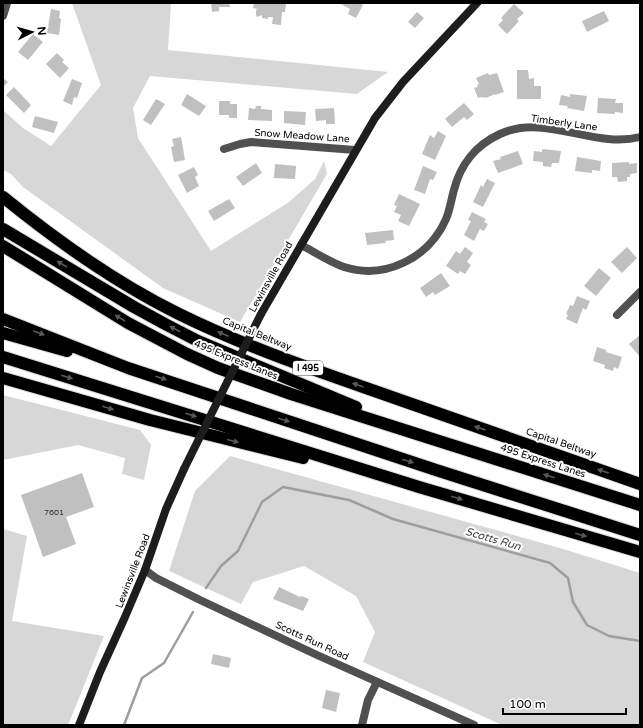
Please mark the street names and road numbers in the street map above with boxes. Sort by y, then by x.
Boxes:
street label: Timberly Lane [530,112,598,134]
street label: Snow Meadow Lane [254,127,350,145]
street label: Lewinsville Road [247,240,295,314]
street label: Capital Beltway [221,315,294,354]
street label: 495 Express Lanes [192,338,280,382]
road number: I 495 [293,361,323,375]
street label: Capital Beltway [524,425,598,461]
street label: 495 Express Lanes [499,442,587,481]
street label: Lewinsville Road [113,532,153,610]
street label: Scotts Run Road [273,619,351,663]

